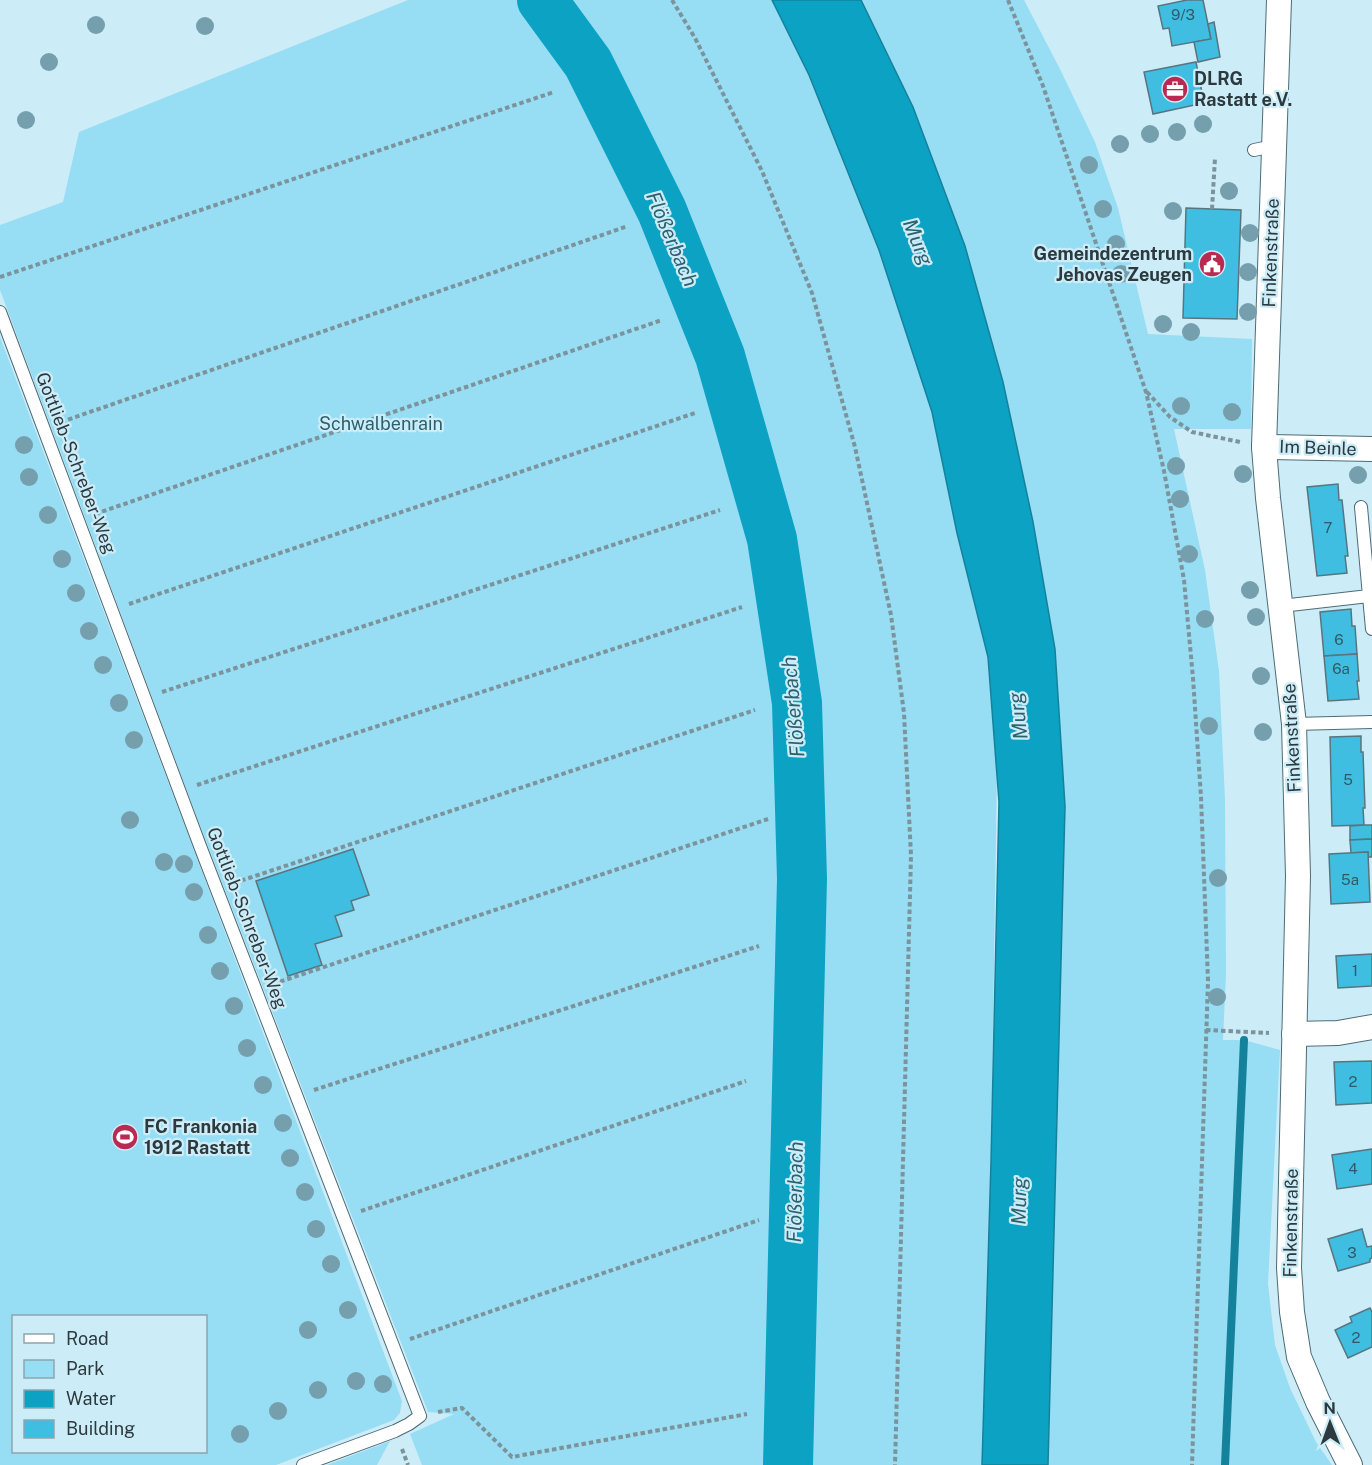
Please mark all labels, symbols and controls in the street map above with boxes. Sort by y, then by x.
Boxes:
house number: 9/3 [1171,6,1195,23]
place label: DLRG Rastatt e.V. [1194,68,1292,110]
office icon: DLRG Rastatt e.V. [1160,74,1190,104]
water label: Flößerbach [641,188,703,290]
street label: Finkenstraße [1258,198,1283,308]
water label: Murg [898,215,938,269]
place label: Gemeindezentrum Jehovas Zeugen [1034,243,1192,285]
public building icon: Gemeindezentrum Jehovas Zeugen [1197,249,1227,279]
street label: Gottlieb-Schreber-Weg [32,369,121,557]
park label: Schwalbenrain [319,413,443,434]
street label: Im Beinle [1279,436,1357,459]
house number: 7 [1323,519,1333,536]
house number: 6 [1334,631,1344,648]
water label: Flößerbach [777,656,809,758]
house number: 6a [1332,660,1350,677]
street label: Finkenstraße [1278,683,1305,793]
water label: Murg [1003,691,1033,741]
house number: 5 [1343,771,1353,788]
street label: Gottlieb-Schreber-Weg [203,824,292,1012]
house number: 5a [1341,871,1359,888]
house number: 1 [1352,962,1358,979]
house number: 2 [1349,1073,1358,1090]
place label: FC Frankonia 1912 Rastatt [144,1116,257,1158]
sports icon: FC Frankonia 1912 Rastatt [110,1122,140,1152]
water label: Flößerbach [782,1141,808,1243]
house number: 4 [1348,1160,1358,1177]
street label: Finkenstraße [1279,1168,1302,1278]
water label: Murg [1007,1177,1031,1225]
house number: 3 [1347,1244,1357,1261]
legend [12,1315,207,1453]
text: Road [66,1328,109,1349]
house number: 2 [1352,1329,1361,1346]
text: Park [66,1358,104,1379]
text: Water [66,1388,116,1409]
north arrow [1300,1393,1360,1453]
text: N [1323,1399,1336,1418]
text: Building [66,1418,135,1439]

